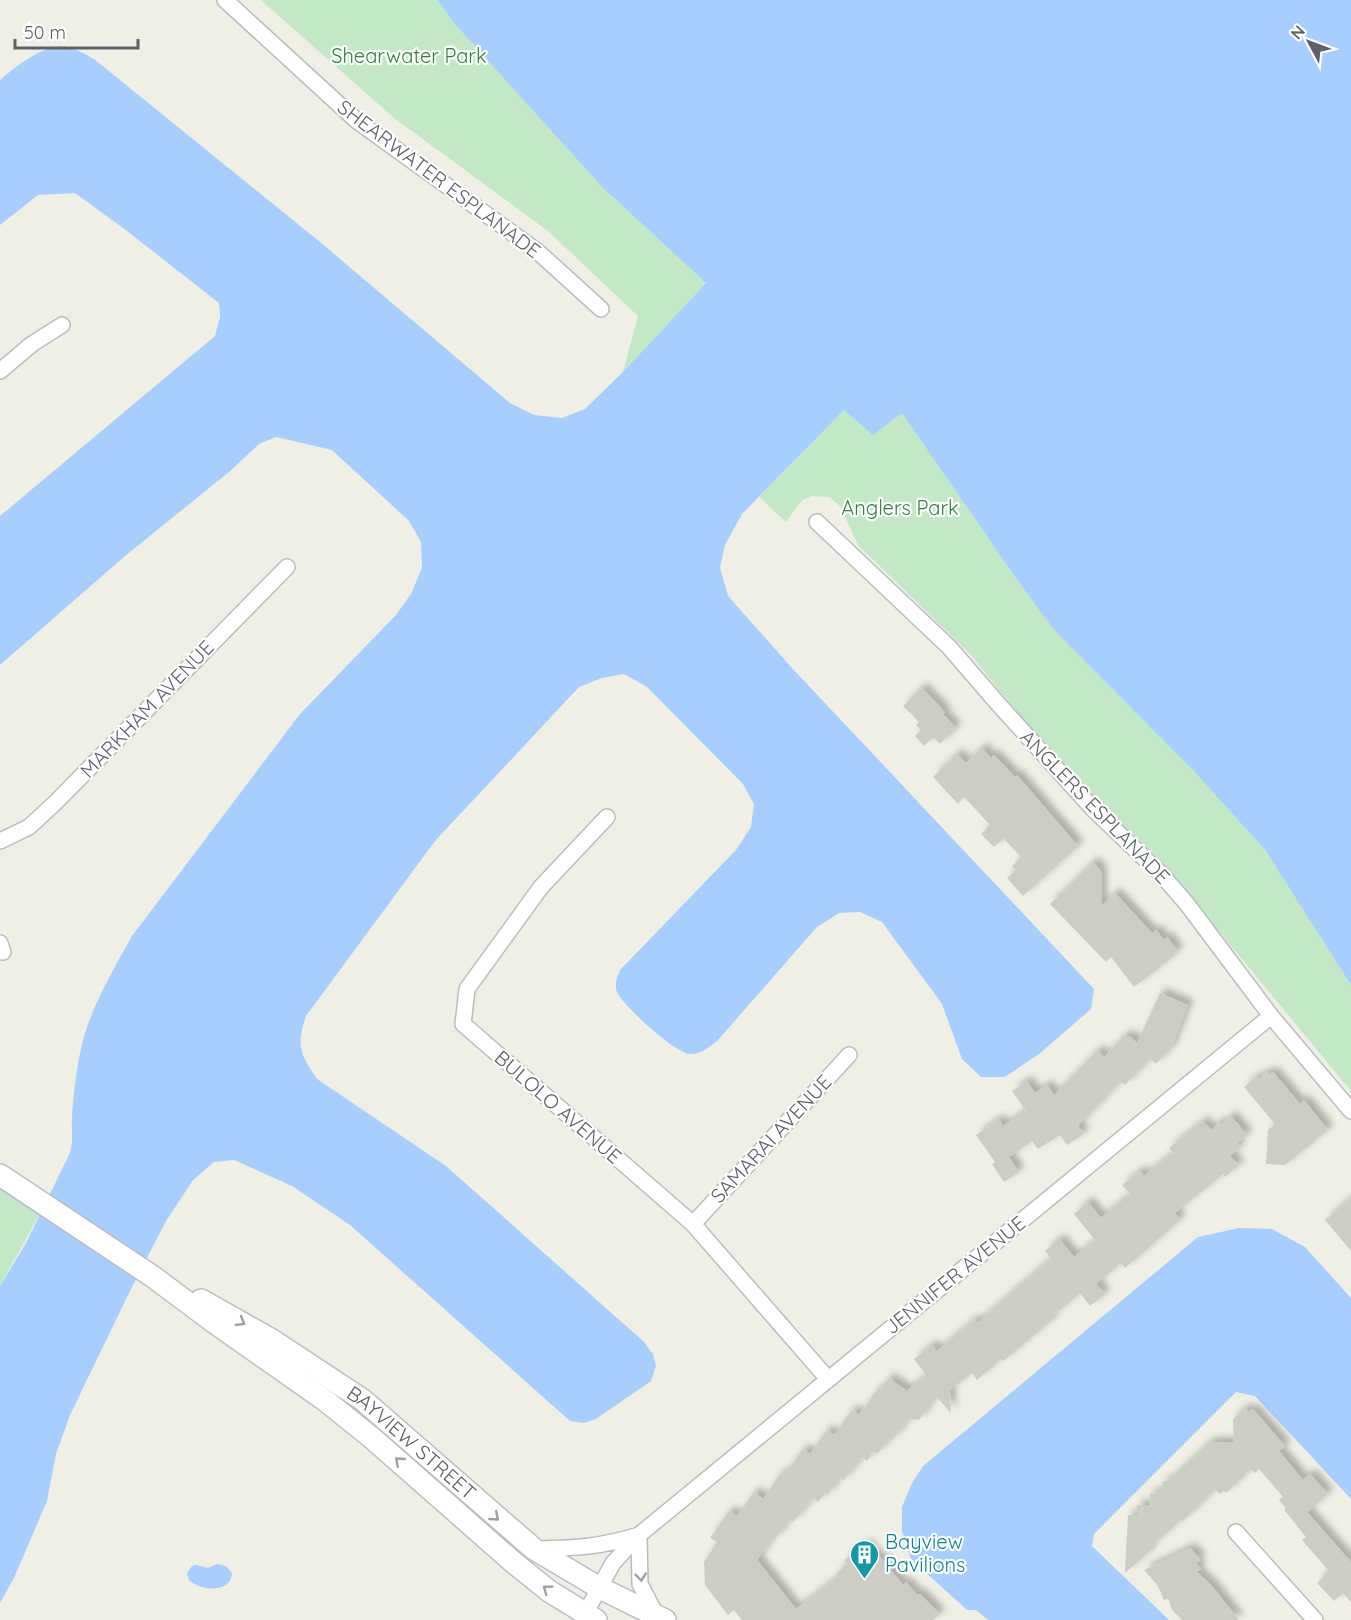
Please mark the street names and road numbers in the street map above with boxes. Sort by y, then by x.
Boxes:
street label: SHEARWATER ESPLANADE [333,94,546,263]
street label: MARKHAM AVENUE [75,635,219,783]
street label: ANGLERS ESPLANADE [1015,724,1175,889]
street label: BULOLO AVENUE [490,1045,627,1169]
street label: SAMARAI AVENUE [705,1069,837,1208]
street label: JENNIFER AVENUE [879,1210,1030,1339]
street label: BAYVIEW STREET [342,1380,481,1505]

